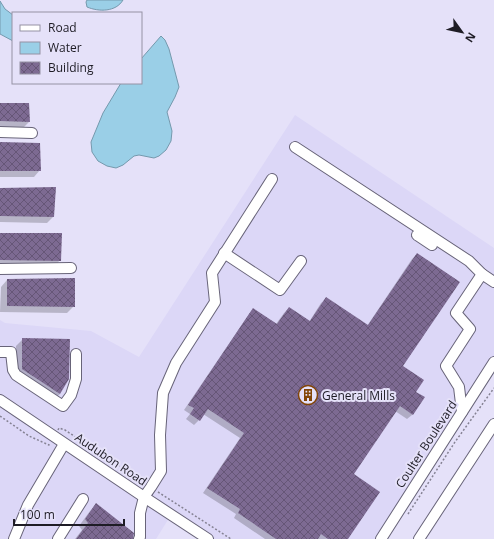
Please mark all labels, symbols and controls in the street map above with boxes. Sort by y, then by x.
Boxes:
legend [12,12,142,84]
north arrow [442,12,482,52]
text: Road [48,19,77,36]
text: N [462,30,480,46]
text: Water [48,39,82,56]
text: Building [48,59,94,76]
building icon: General Mills [297,384,319,406]
place label: General Mills [322,387,395,404]
street label: Coulter Boulevard [391,397,461,491]
street label: Audubon Road [72,429,150,489]
scale bar [14,501,124,527]
text: 100 m [20,506,55,523]

